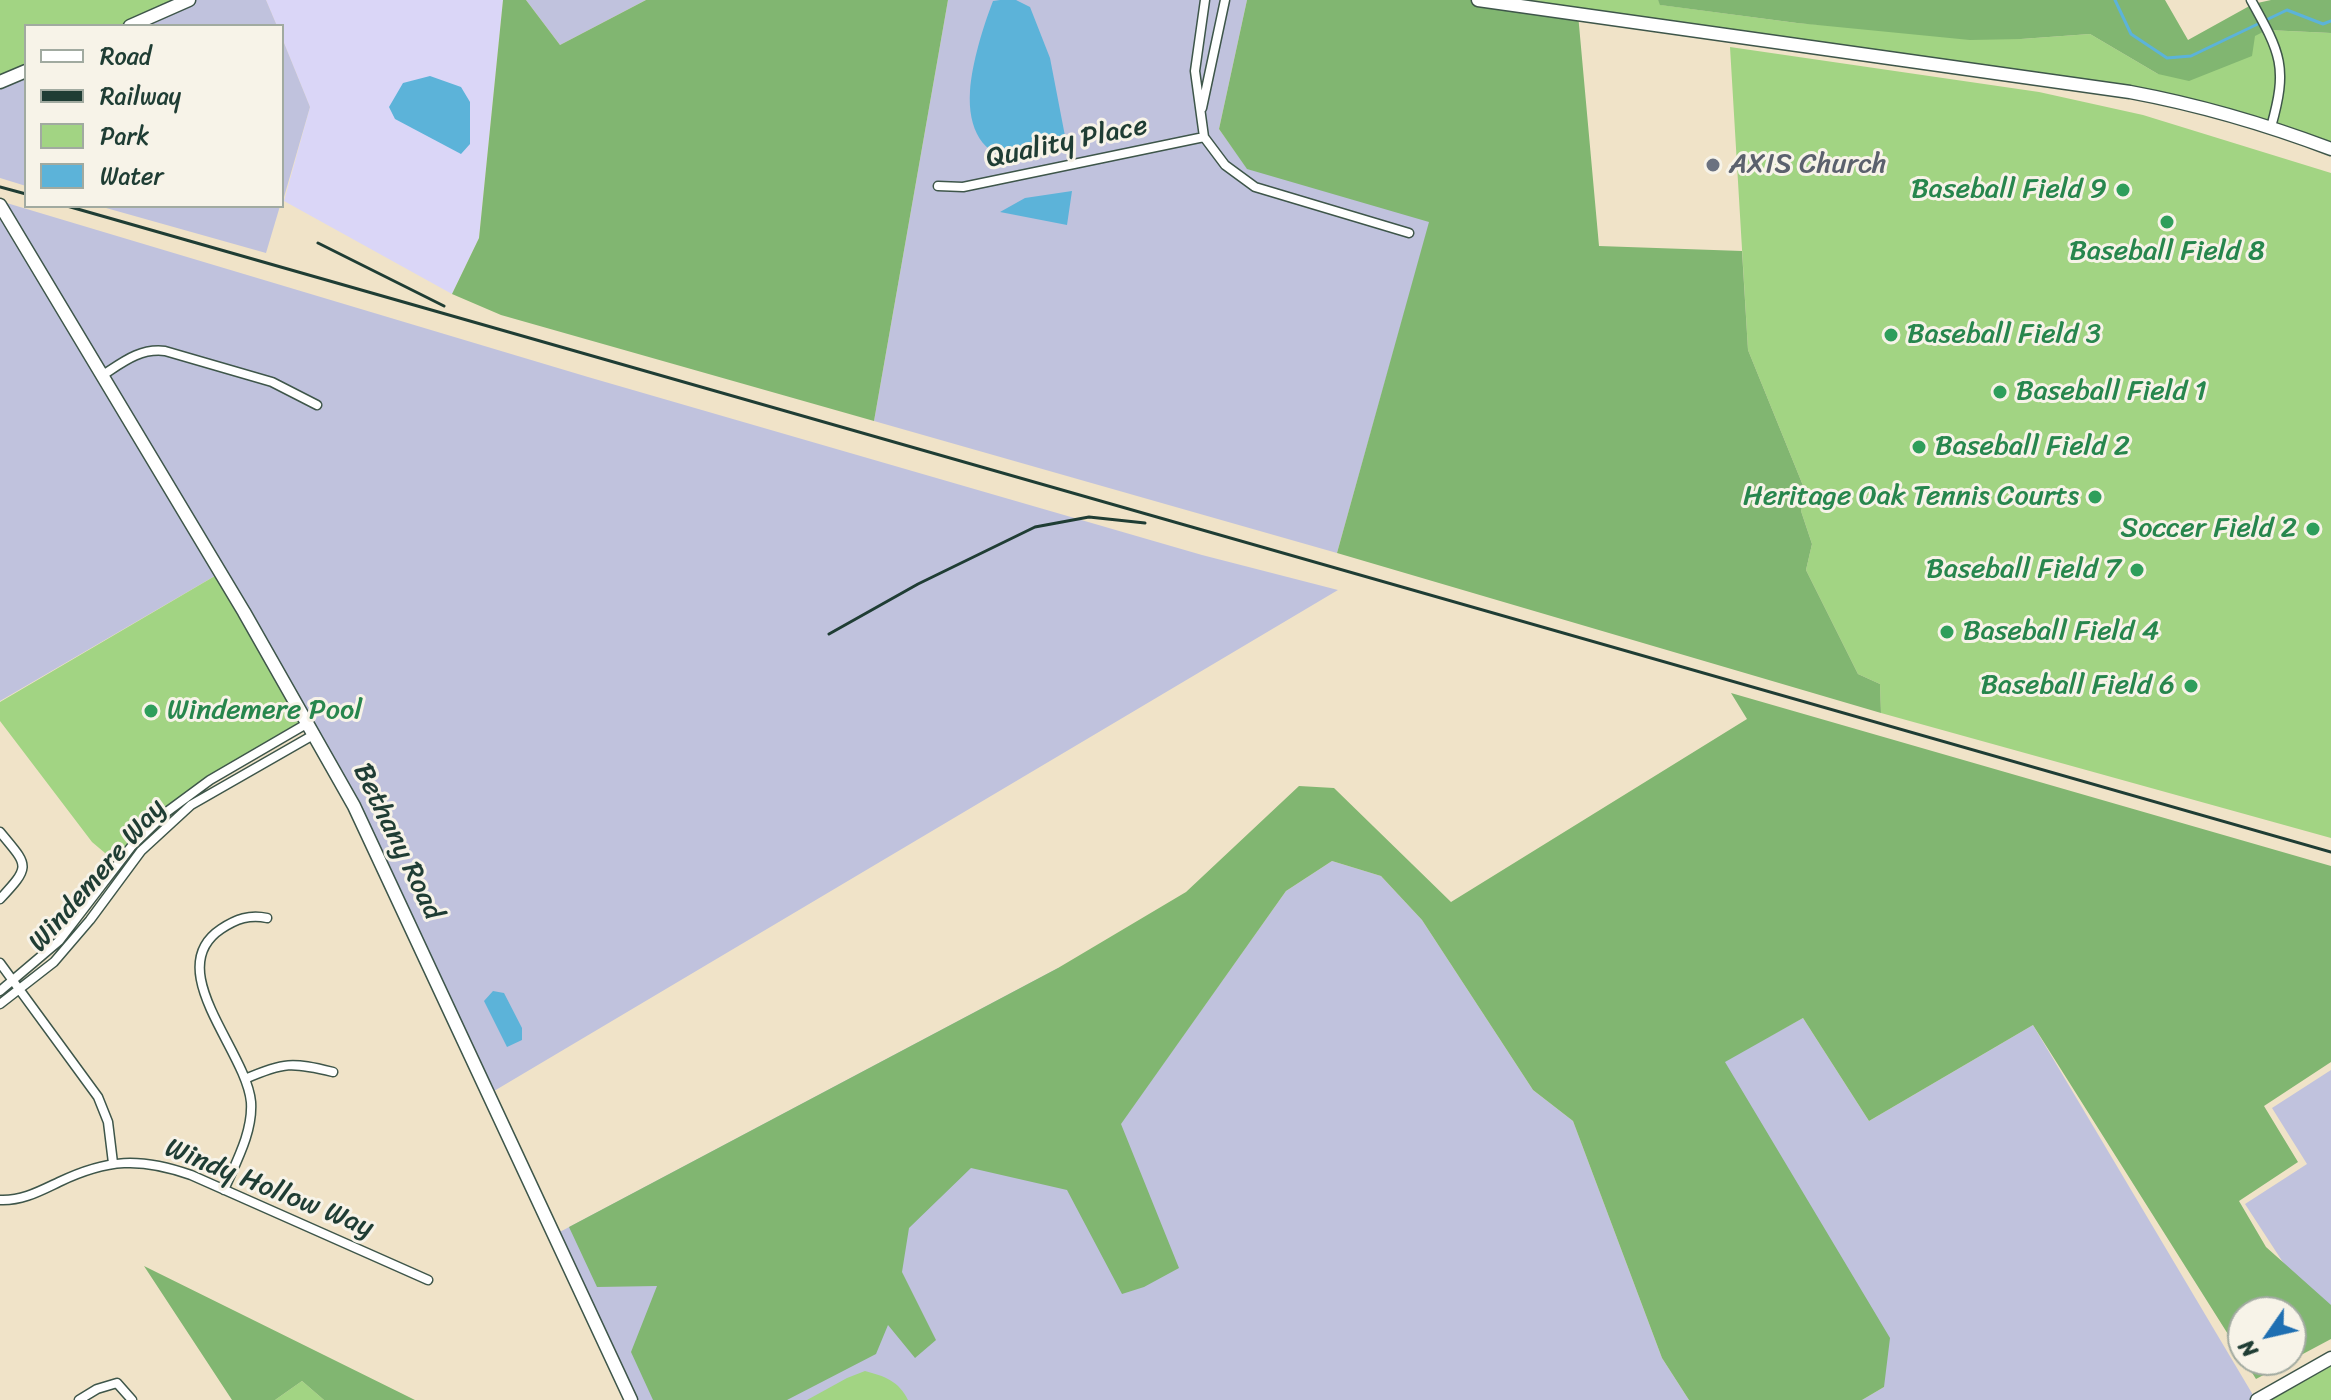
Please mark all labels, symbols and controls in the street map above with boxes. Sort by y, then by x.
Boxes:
legend [24,24,284,208]
text: Road [100,35,151,77]
text: Railway [100,75,181,117]
street label: Quality Place [983,110,1151,176]
text: Park [100,115,149,157]
place label: AXIS Church [1729,148,1887,182]
text: Water [100,155,163,197]
marker: AXIS Church [1704,156,1722,174]
place label: Baseball Field 9 [1911,173,2107,207]
marker: Baseball Field 9 [2114,181,2132,199]
marker: Baseball Field 8 [2158,213,2176,231]
place label: Baseball Field 8 [2069,235,2265,269]
place label: Baseball Field 3 [1907,318,2101,352]
marker: Baseball Field 3 [1882,326,1900,344]
place label: Baseball Field 1 [2016,375,2207,409]
marker: Baseball Field 1 [1991,383,2009,401]
place label: Baseball Field 2 [1935,430,2130,464]
marker: Baseball Field 2 [1910,438,1928,456]
place label: Heritage Oak Tennis Courts [1743,480,2079,514]
marker: Heritage Oak Tennis Courts [2086,488,2104,506]
place label: Soccer Field 2 [2121,512,2297,546]
marker: Soccer Field 2 [2304,520,2322,538]
place label: Baseball Field 7 [1926,553,2121,587]
marker: Baseball Field 7 [2128,561,2146,579]
place label: Baseball Field 4 [1963,615,2159,649]
marker: Baseball Field 4 [1938,623,1956,641]
place label: Baseball Field 6 [1980,669,2175,703]
marker: Baseball Field 6 [2182,677,2200,695]
place label: Windemere Pool [167,694,362,728]
marker: Windemere Pool [142,702,160,720]
street label: Bethany Road [345,758,449,926]
street label: Windemere Way [22,793,174,959]
street label: Windy Hollow Way [160,1132,378,1246]
north arrow [2227,1296,2307,1376]
text: N [2228,1331,2269,1366]

